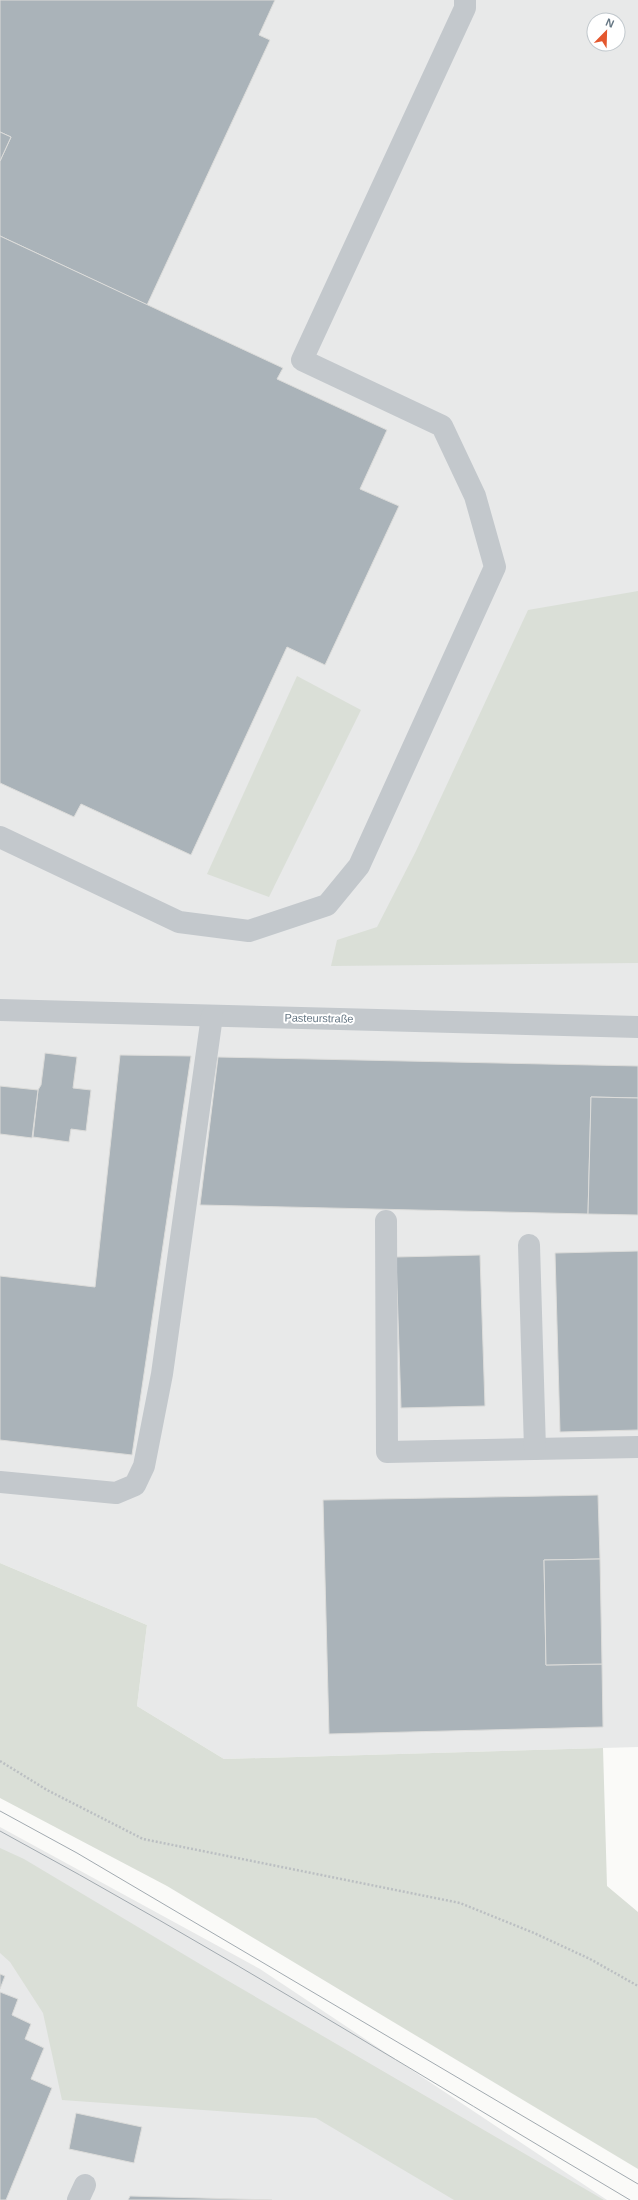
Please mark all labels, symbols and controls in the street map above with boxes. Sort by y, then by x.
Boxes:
north arrow [586,12,626,52]
text: N [604,16,616,30]
street label: Pasteurstraße [284,1011,354,1025]

